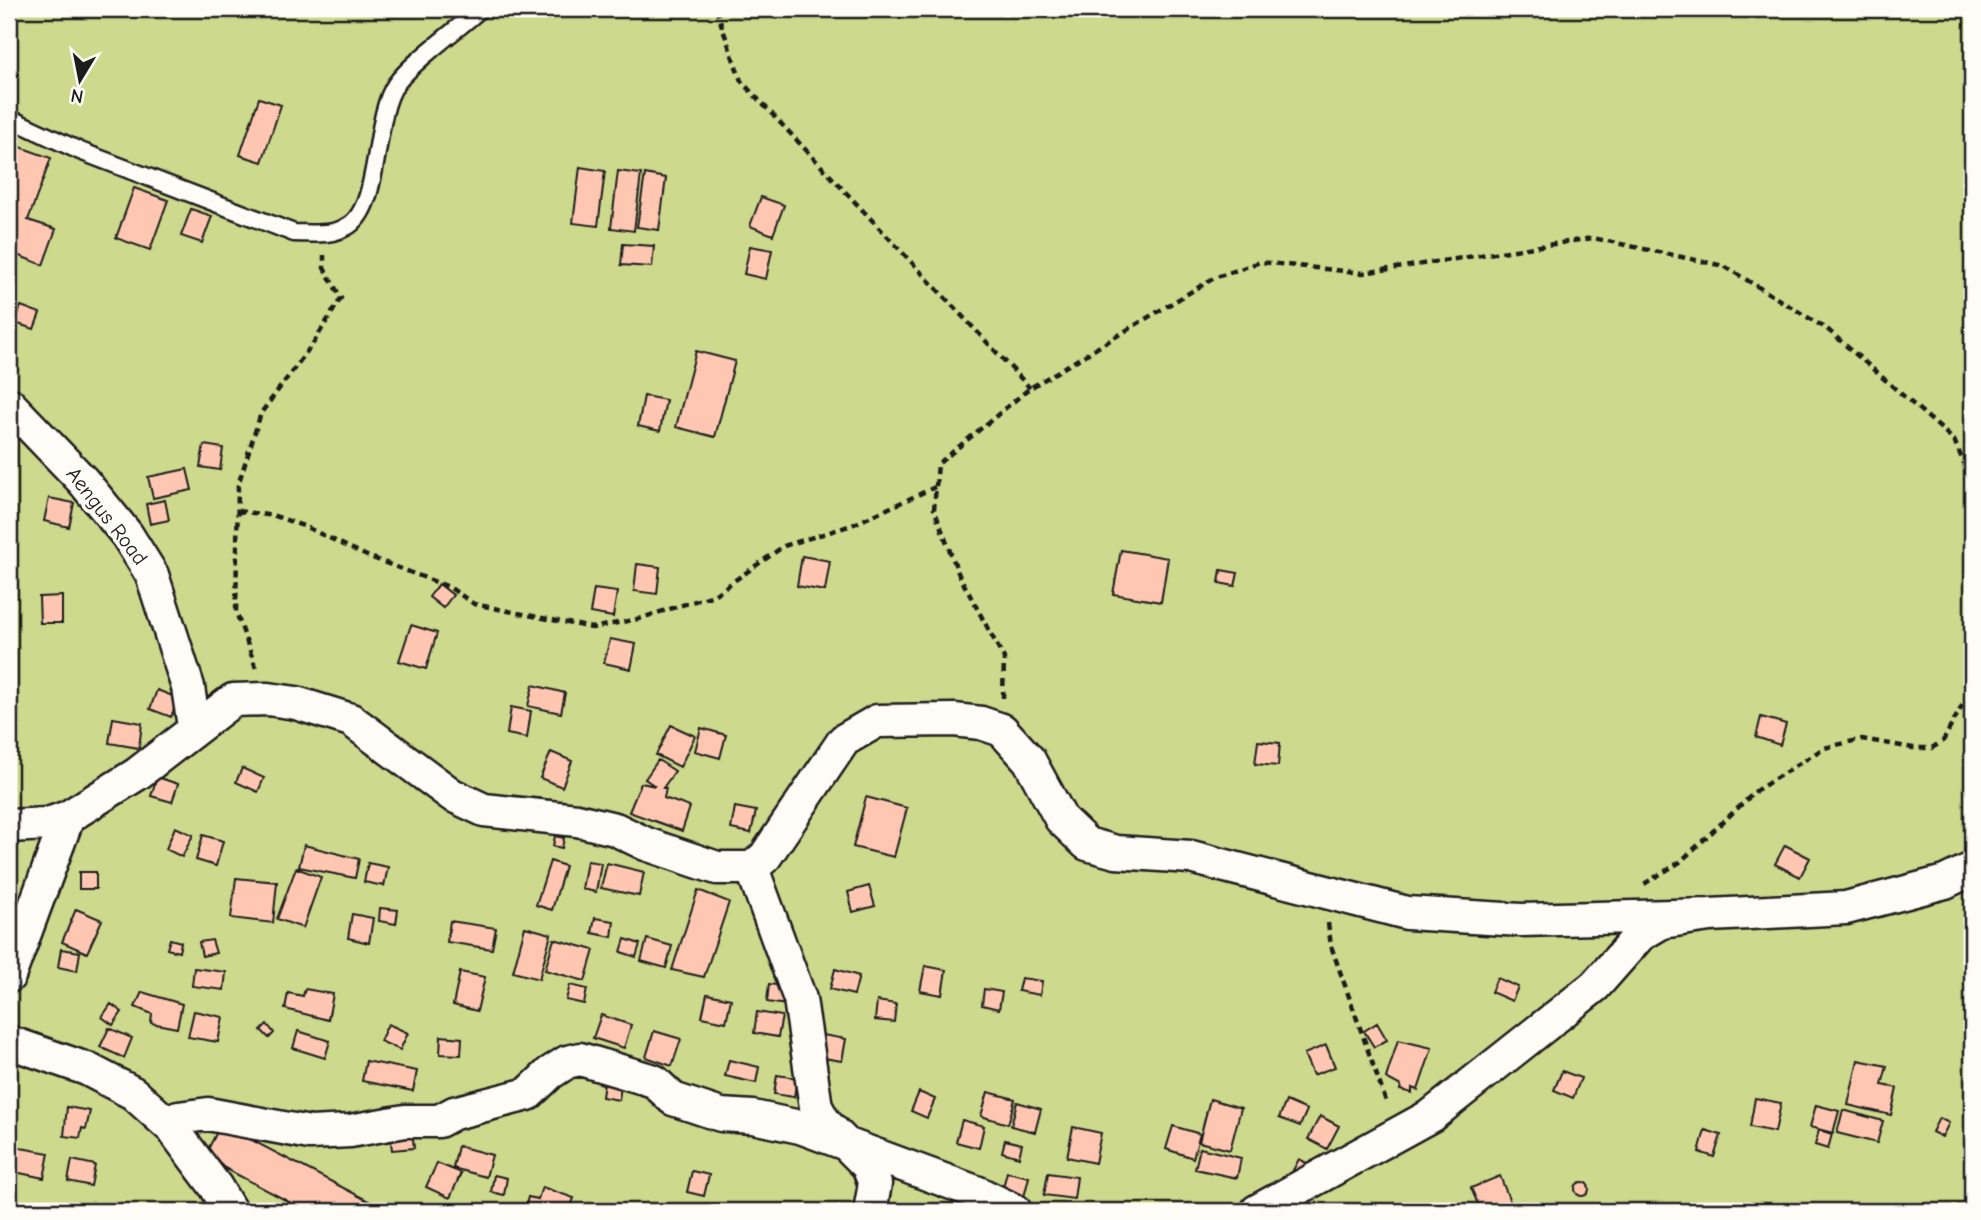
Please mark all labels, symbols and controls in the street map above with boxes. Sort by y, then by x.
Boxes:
north arrow [46,46,116,116]
text: N [69,84,85,108]
street label: Aengus Road [61,462,153,570]

